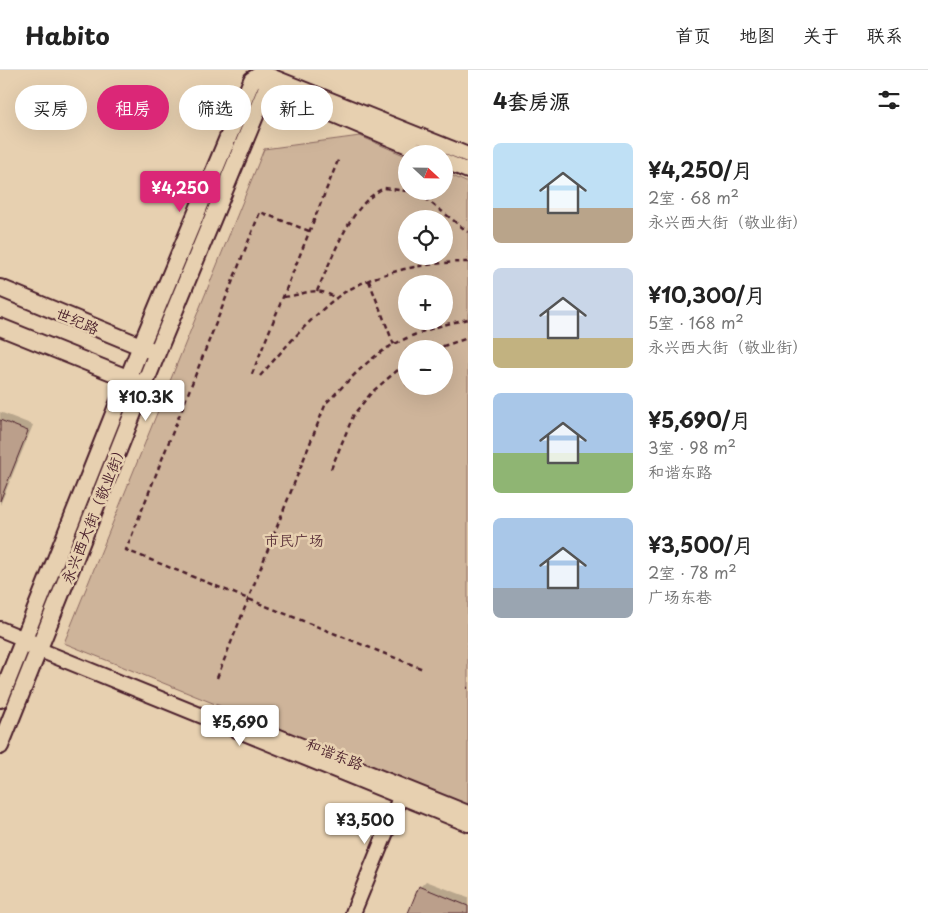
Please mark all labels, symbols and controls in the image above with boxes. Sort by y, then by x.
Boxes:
text: Habito [25,17,110,53]
text: 首页 [675,21,711,48]
text: 地图 [739,21,775,48]
text: 关于 [803,21,839,48]
text: 联系 [867,21,903,48]
text: 4套房源 [493,84,570,116]
chip: 买房 [15,85,87,130]
chip: 租房 [97,85,169,130]
chip: 筛选 [179,85,251,130]
chip: 新上 [261,85,333,130]
icon: filters [875,86,903,114]
north arrow [398,145,452,200]
map controls [398,145,453,395]
text: ¥4,250/月 [648,153,753,185]
icon: home [533,163,593,223]
pin: ¥4,250 [139,170,221,213]
text: ¥4,250 [151,175,209,199]
text: 2室 · 68 m² [648,185,739,209]
text: 永兴西大街（敬业街） [648,209,808,233]
button: locate [398,210,453,265]
button: + [398,275,453,330]
text: ¥10,300/月 [648,278,766,310]
icon: home [533,288,593,348]
street label: 世纪路 [53,301,103,339]
text: 5室 · 168 m² [648,310,744,334]
text: 永兴西大街（敬业街） [648,334,808,358]
button: − [398,340,453,395]
pin: ¥10.3K [105,380,187,422]
text: ¥10.3K [118,384,174,408]
text: ¥5,690/月 [648,403,751,435]
icon: home [533,413,593,473]
text: 3室 · 98 m² [648,435,736,459]
street label: 永兴西大街（敬业街） [54,439,132,587]
text: 和谐东路 [648,459,712,483]
park label: 市民广场 [264,528,324,551]
text: ¥3,500/月 [648,528,754,560]
icon: home [533,538,593,598]
text: 2室 · 78 m² [648,560,737,584]
text: 广场东巷 [648,584,712,608]
pin: ¥5,690 [199,704,281,747]
text: ¥5,690 [212,709,268,733]
street label: 和谐东路 [303,731,367,775]
pin: ¥3,500 [324,802,406,845]
text: ¥3,500 [336,807,394,831]

